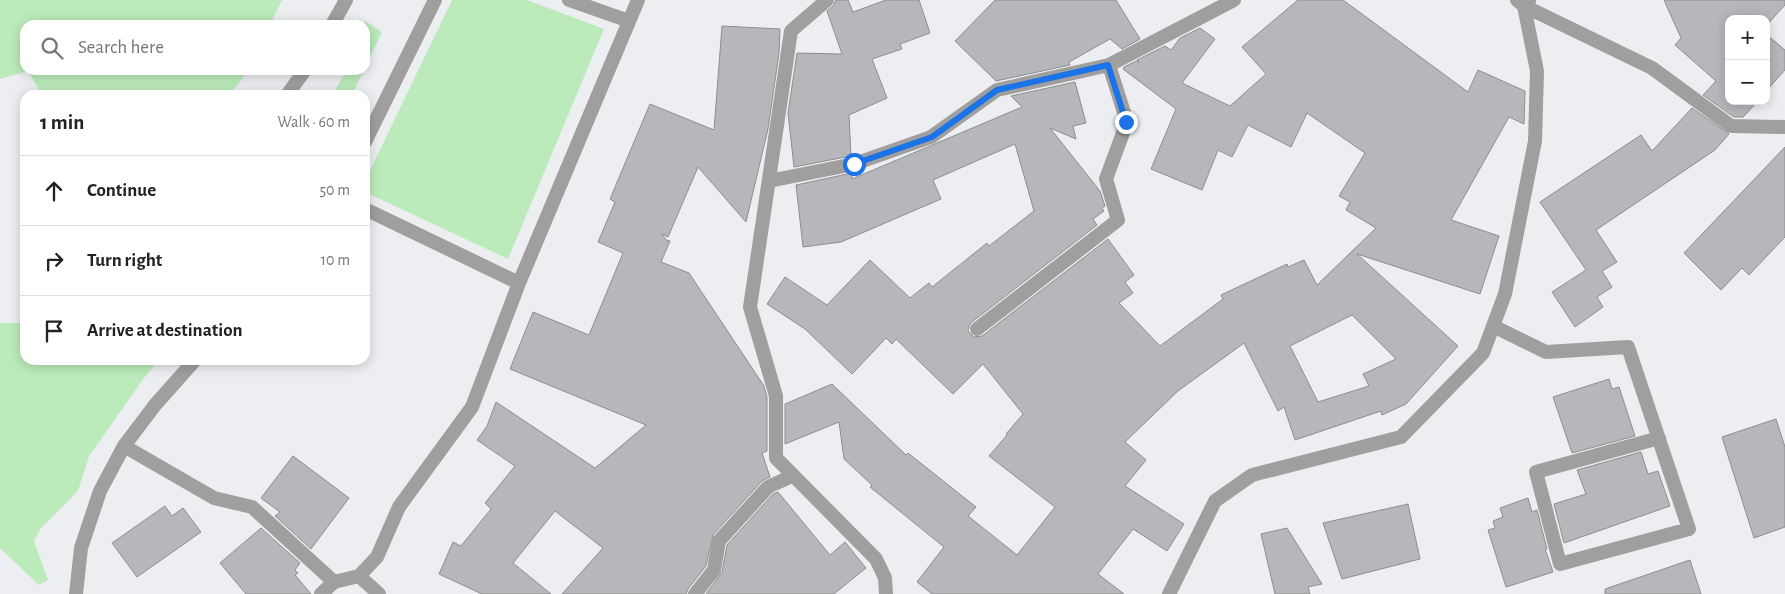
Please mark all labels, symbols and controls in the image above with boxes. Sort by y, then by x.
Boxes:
map controls [1725,15,1770,105]
button: + [1725,15,1770,60]
search box [20,20,370,75]
icon: search [38,34,66,62]
text: Search here [78,38,164,57]
button: − [1725,60,1770,105]
route end [1115,111,1138,134]
text: 1 min [40,112,84,133]
text: Walk · 60 m [278,114,350,130]
route start [843,153,866,176]
icon: ahead [40,177,68,205]
text: Continue [87,181,156,200]
text: 50 m [319,182,350,198]
icon: right [40,247,68,275]
text: Turn right [87,251,162,270]
text: 10 m [321,252,350,268]
icon: arrive [40,317,68,345]
text: Arrive at destination [87,321,243,340]

